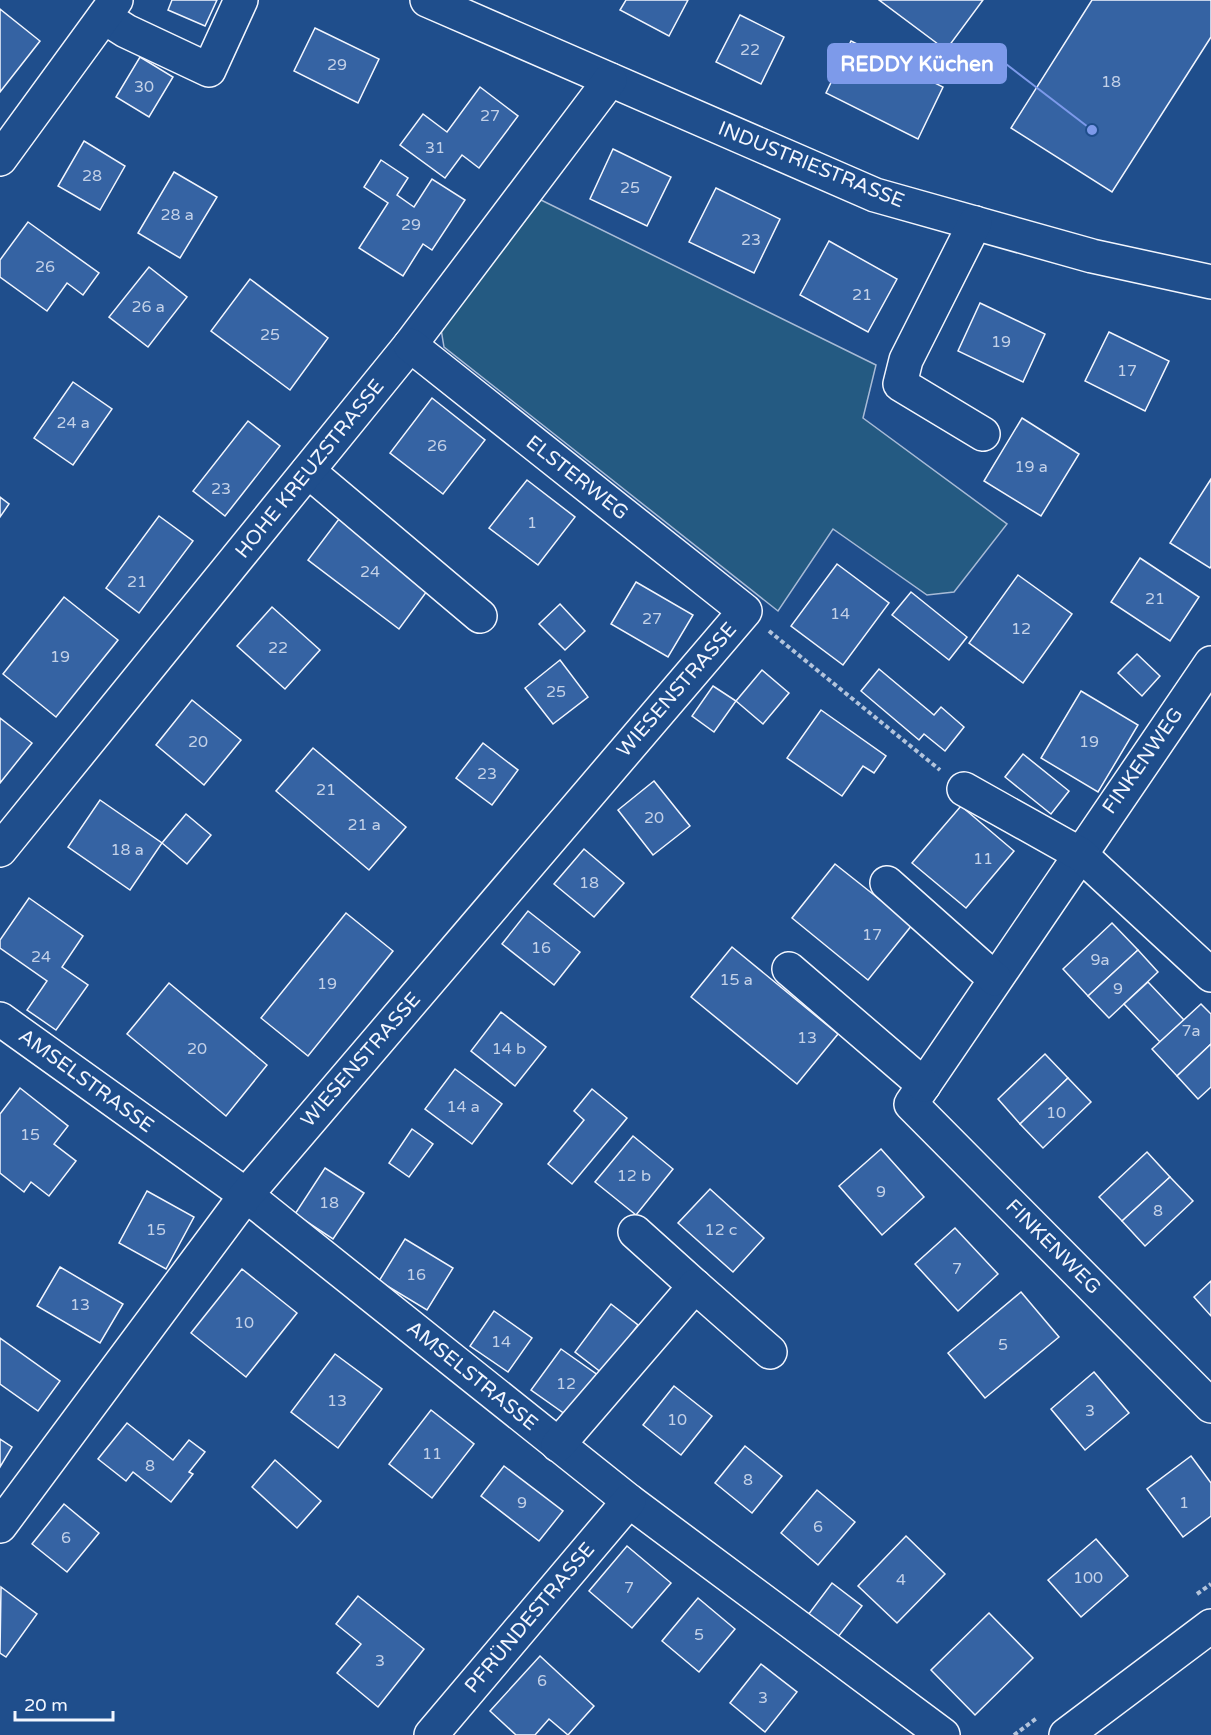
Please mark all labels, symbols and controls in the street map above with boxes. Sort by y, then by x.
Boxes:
house number: 22 [740,40,760,60]
callout: REDDY Küchen [828,44,1006,83]
text: REDDY Küchen [840,52,994,77]
house number: 29 [327,55,347,75]
house number: 18 [1101,72,1121,92]
house number: 30 [134,77,154,97]
house number: 27 [480,106,500,126]
street label: INDUSTRIESTRASSE [714,117,908,213]
house number: 31 [425,138,445,158]
house number: 28 [82,166,102,186]
house number: 25 [620,178,640,198]
house number: 28 a [160,205,194,225]
house number: 29 [401,215,421,235]
house number: 23 [741,230,761,250]
house number: 26 [35,257,55,277]
house number: 21 [852,285,872,305]
house number: 26 a [131,297,165,317]
house number: 25 [260,325,280,345]
house number: 19 [991,332,1011,352]
house number: 17 [1117,361,1137,381]
street label: HOHE KREUZSTRASSE [230,375,390,563]
house number: 24 a [56,413,90,433]
street label: ELSTERWEG [521,431,633,525]
house number: 26 [427,436,447,456]
house number: 19 a [1014,457,1048,477]
house number: 23 [211,479,231,499]
house number: 1 [527,513,537,533]
house number: 24 [360,562,380,582]
house number: 21 [127,572,147,592]
house number: 21 [1145,589,1165,609]
house number: 14 [830,604,850,624]
house number: 27 [642,609,662,629]
street label: WIESENSTRASSE [612,618,742,762]
house number: 12 [1011,619,1031,639]
house number: 22 [268,638,288,658]
house number: 19 [50,647,70,667]
house number: 25 [546,682,566,702]
street label: FINKENWEG [1098,703,1188,819]
house number: 20 [188,732,208,752]
house number: 19 [1079,732,1099,752]
house number: 23 [477,764,497,784]
house number: 21 [316,780,336,800]
house number: 20 [644,808,664,828]
house number: 21 a [347,815,381,835]
house number: 18 a [110,840,144,860]
house number: 11 [973,849,993,869]
house number: 18 [579,873,599,893]
house number: 17 [862,925,882,945]
house number: 16 [531,938,551,958]
house number: 24 [31,947,51,967]
house number: 9a [1090,950,1110,970]
house number: 15 a [719,970,753,990]
house number: 19 [317,974,337,994]
house number: 9 [1113,979,1123,999]
street label: WIESENSTRASSE [296,988,426,1132]
house number: 7a [1181,1021,1201,1041]
street label: AMSELSTRASSE [14,1024,158,1138]
house number: 13 [797,1028,817,1048]
house number: 20 [187,1039,207,1059]
house number: 14 b [492,1039,526,1059]
house number: 14 a [446,1097,480,1117]
house number: 10 [1046,1103,1066,1123]
house number: 15 [20,1125,40,1145]
house number: 12 b [617,1166,651,1186]
house number: 9 [876,1182,886,1202]
house number: 18 [319,1193,339,1213]
street label: FINKENWEG [1001,1195,1105,1299]
house number: 8 [1153,1201,1163,1221]
house number: 15 [146,1220,166,1240]
house number: 12 c [705,1220,737,1240]
house number: 7 [952,1259,962,1279]
house number: 16 [406,1265,426,1285]
house number: 13 [70,1295,90,1315]
house number: 10 [234,1313,254,1333]
street label: AMSELSTRASSE [402,1316,542,1436]
house number: 14 [491,1332,511,1352]
house number: 5 [998,1335,1008,1355]
house number: 12 [556,1374,576,1394]
house number: 13 [327,1391,347,1411]
house number: 3 [1085,1401,1095,1421]
house number: 10 [667,1410,687,1430]
house number: 11 [422,1444,442,1464]
house number: 8 [145,1456,155,1476]
house number: 8 [743,1470,753,1490]
house number: 9 [517,1493,527,1513]
house number: 1 [1179,1493,1189,1513]
house number: 6 [813,1517,823,1537]
house number: 6 [61,1528,71,1548]
street label: PFRÜNDESTRASSE [459,1537,600,1698]
house number: 100 [1073,1568,1103,1588]
house number: 4 [896,1570,906,1590]
house number: 7 [624,1578,634,1598]
house number: 5 [694,1625,704,1645]
house number: 3 [375,1651,385,1671]
house number: 6 [537,1671,547,1691]
scale bar [15,1684,112,1722]
house number: 3 [758,1688,768,1708]
text: 20 m [24,1694,68,1716]

